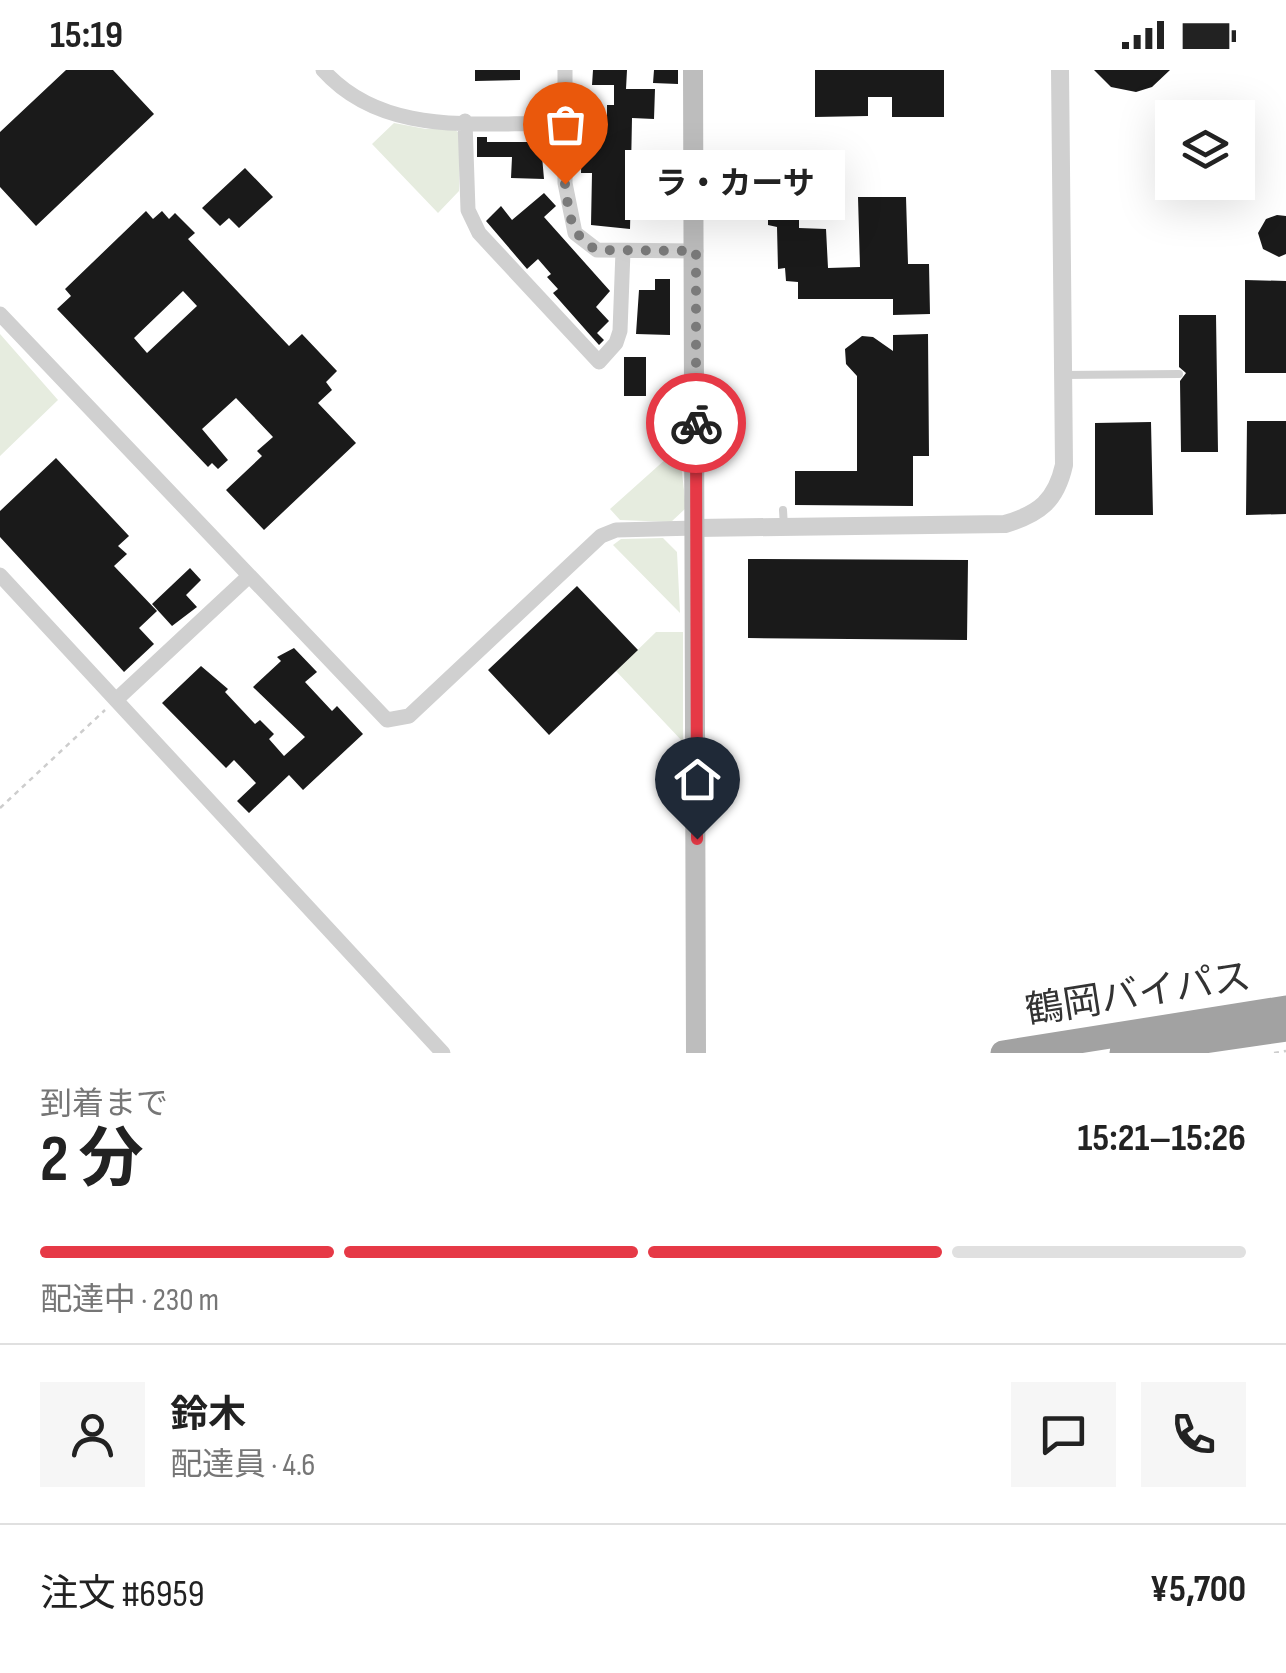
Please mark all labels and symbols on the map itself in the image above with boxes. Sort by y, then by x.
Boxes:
pin [523,82,608,185]
callout: ラ・カーサ [625,149,845,219]
courier [646,373,746,473]
pin [655,737,740,840]
street label: 鶴岡バイパス [1022,954,1254,1034]

